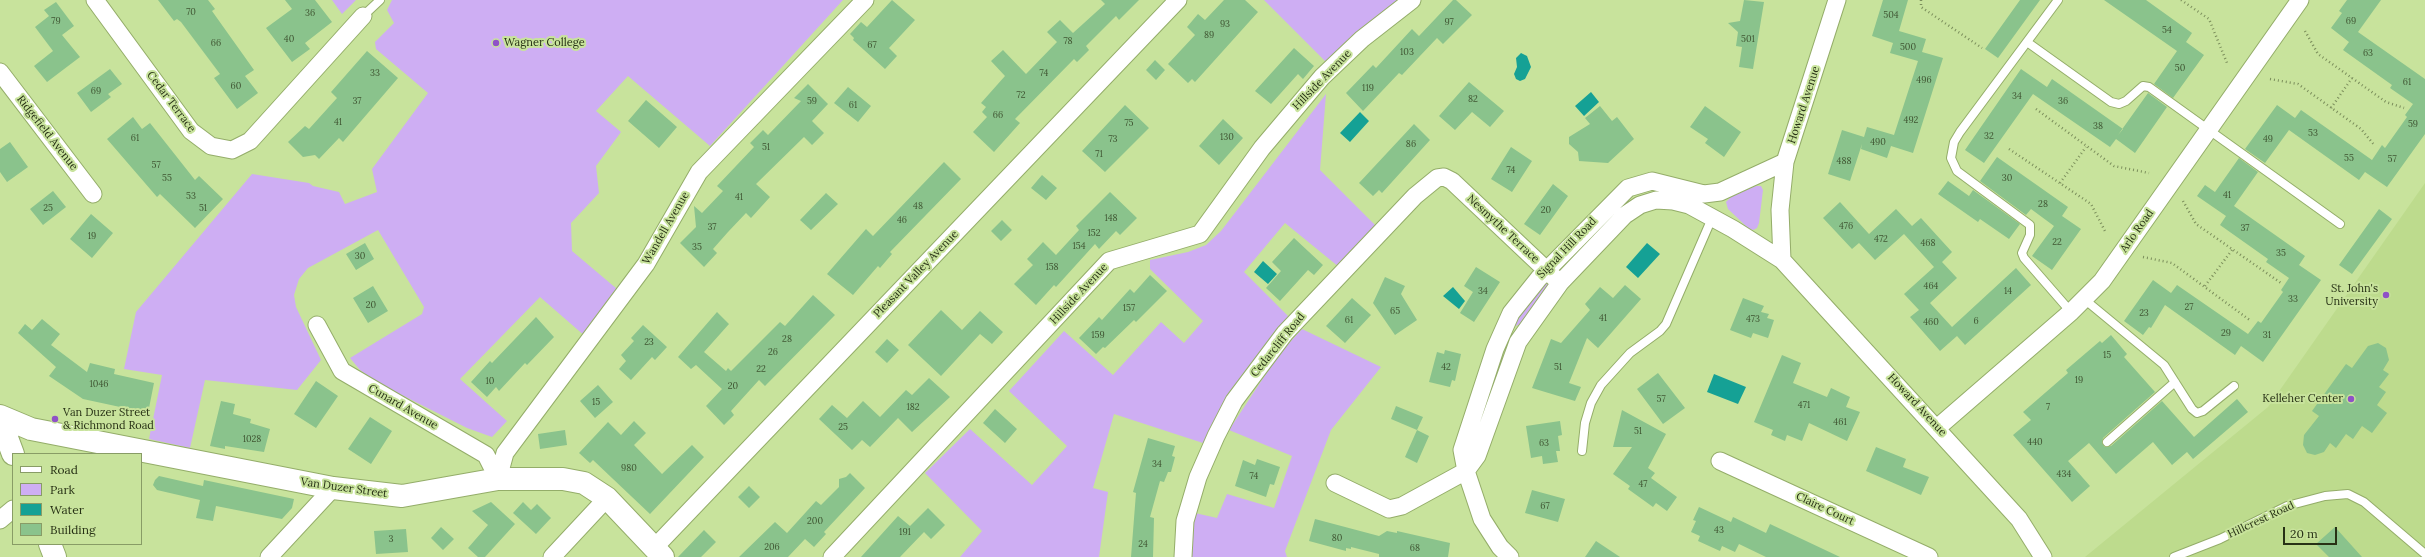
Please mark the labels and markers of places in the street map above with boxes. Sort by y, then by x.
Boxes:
place label: Wagner College [504,36,585,50]
marker: Wagner College [491,38,501,48]
place label: St. John's University [2325,282,2378,308]
marker: St. John's University [2381,290,2391,300]
place label: Kelleher Center [2262,392,2343,406]
marker: Kelleher Center [2346,394,2356,404]
place label: Van Duzer Street & Richmond Road [63,406,154,432]
marker: Van Duzer Street & Richmond Road [50,414,60,424]

